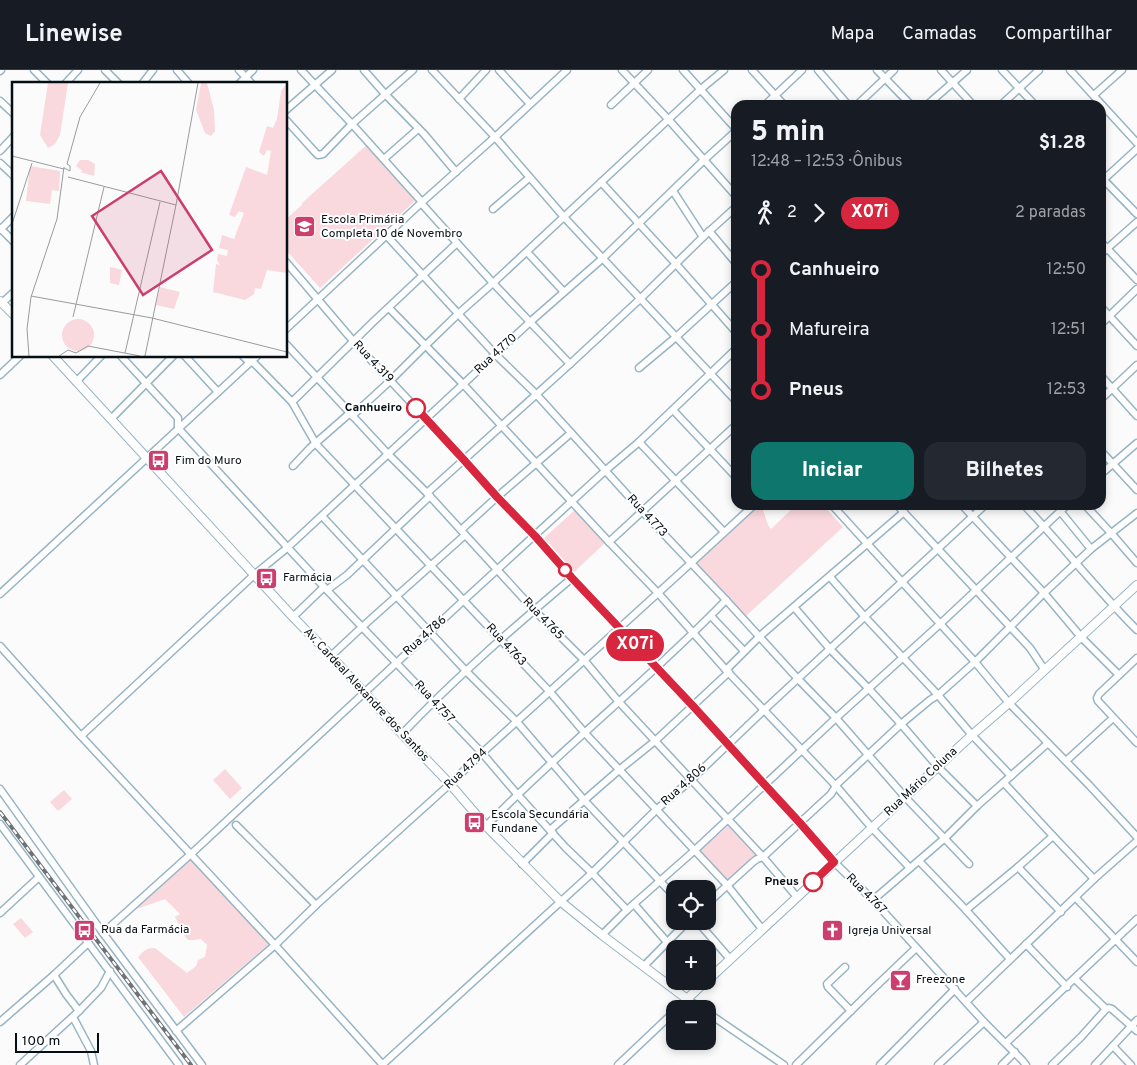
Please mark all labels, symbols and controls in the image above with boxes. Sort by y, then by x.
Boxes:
text: Linewise [25,20,123,50]
text: Mapa [831,23,874,46]
text: Camadas [902,23,977,46]
text: Compartilhar [1005,23,1112,46]
inset map [12,82,288,358]
text: 5 min [751,115,825,151]
text: $1.28 [1039,131,1086,155]
text: 12:48 – 12:53 · Ônibus [751,152,903,172]
icon: walk [751,199,779,227]
icon: forward [805,199,833,227]
text: X07i [851,201,889,224]
text: 2 [787,203,797,223]
text: 2 paradas [1015,203,1086,223]
place label: Escola Primária Completa 10 de Novembro [321,212,463,242]
school or university icon: Escola Primária Completa 10 de Novembro [293,215,317,239]
text: Canhueiro [789,258,880,282]
text: 12:50 [1046,260,1086,280]
text: Mafureira [789,318,869,342]
text: 12:51 [1051,320,1086,340]
street label: Rua 4.770 [471,330,521,378]
street label: Rua 4.319 [349,337,397,387]
text: Pneus [789,378,844,402]
text: 12:53 [1047,380,1086,400]
marker: Canhueiro [406,398,426,418]
place label: Canhueiro [345,400,402,416]
button: Iniciar [751,442,914,500]
button: Bilhetes [924,442,1086,500]
bus stop icon: Fim do Muro [147,449,171,473]
place label: Fim do Muro [175,453,242,469]
street label: Rua 4.773 [623,491,671,541]
unlabelled marker [558,563,572,577]
bus stop icon: Farmácia [255,566,279,590]
place label: Farmácia [283,570,332,586]
street label: Rua 4.765 [519,594,567,644]
street label: Rua 4.786 [400,612,450,660]
street label: Rua 4.763 [482,620,530,670]
street label: Av. Cardeal Alexandre dos Santos [300,625,432,765]
line badge: X07i [600,629,670,661]
text: X07i [616,633,654,656]
street label: Rua 4.757 [410,677,458,727]
street label: Rua Mário Coluna [881,744,961,820]
street label: Rua 4.794 [441,745,491,793]
street label: Rua 4.806 [658,760,710,810]
place label: Escola Secundária Fundane [491,807,589,837]
bus stop icon: Escola Secundária Fundane [463,810,487,834]
street label: Rua 4.767 [842,870,890,918]
marker: Pneus [803,872,823,892]
place label: Pneus [764,874,799,890]
map controls [666,880,716,1050]
button: locate [666,880,716,930]
bus stop icon: Rua da Farmácia [73,918,97,942]
church icon: Igreja Universal [820,919,844,943]
place label: Rua da Farmácia [101,922,189,938]
place label: Igreja Universal [848,923,932,939]
button: + [666,940,716,990]
bar icon: Freezone [888,968,912,992]
place label: Freezone [916,972,965,988]
button: − [666,1000,716,1050]
scale bar [15,1030,99,1053]
text: 100 m [22,1033,60,1050]

